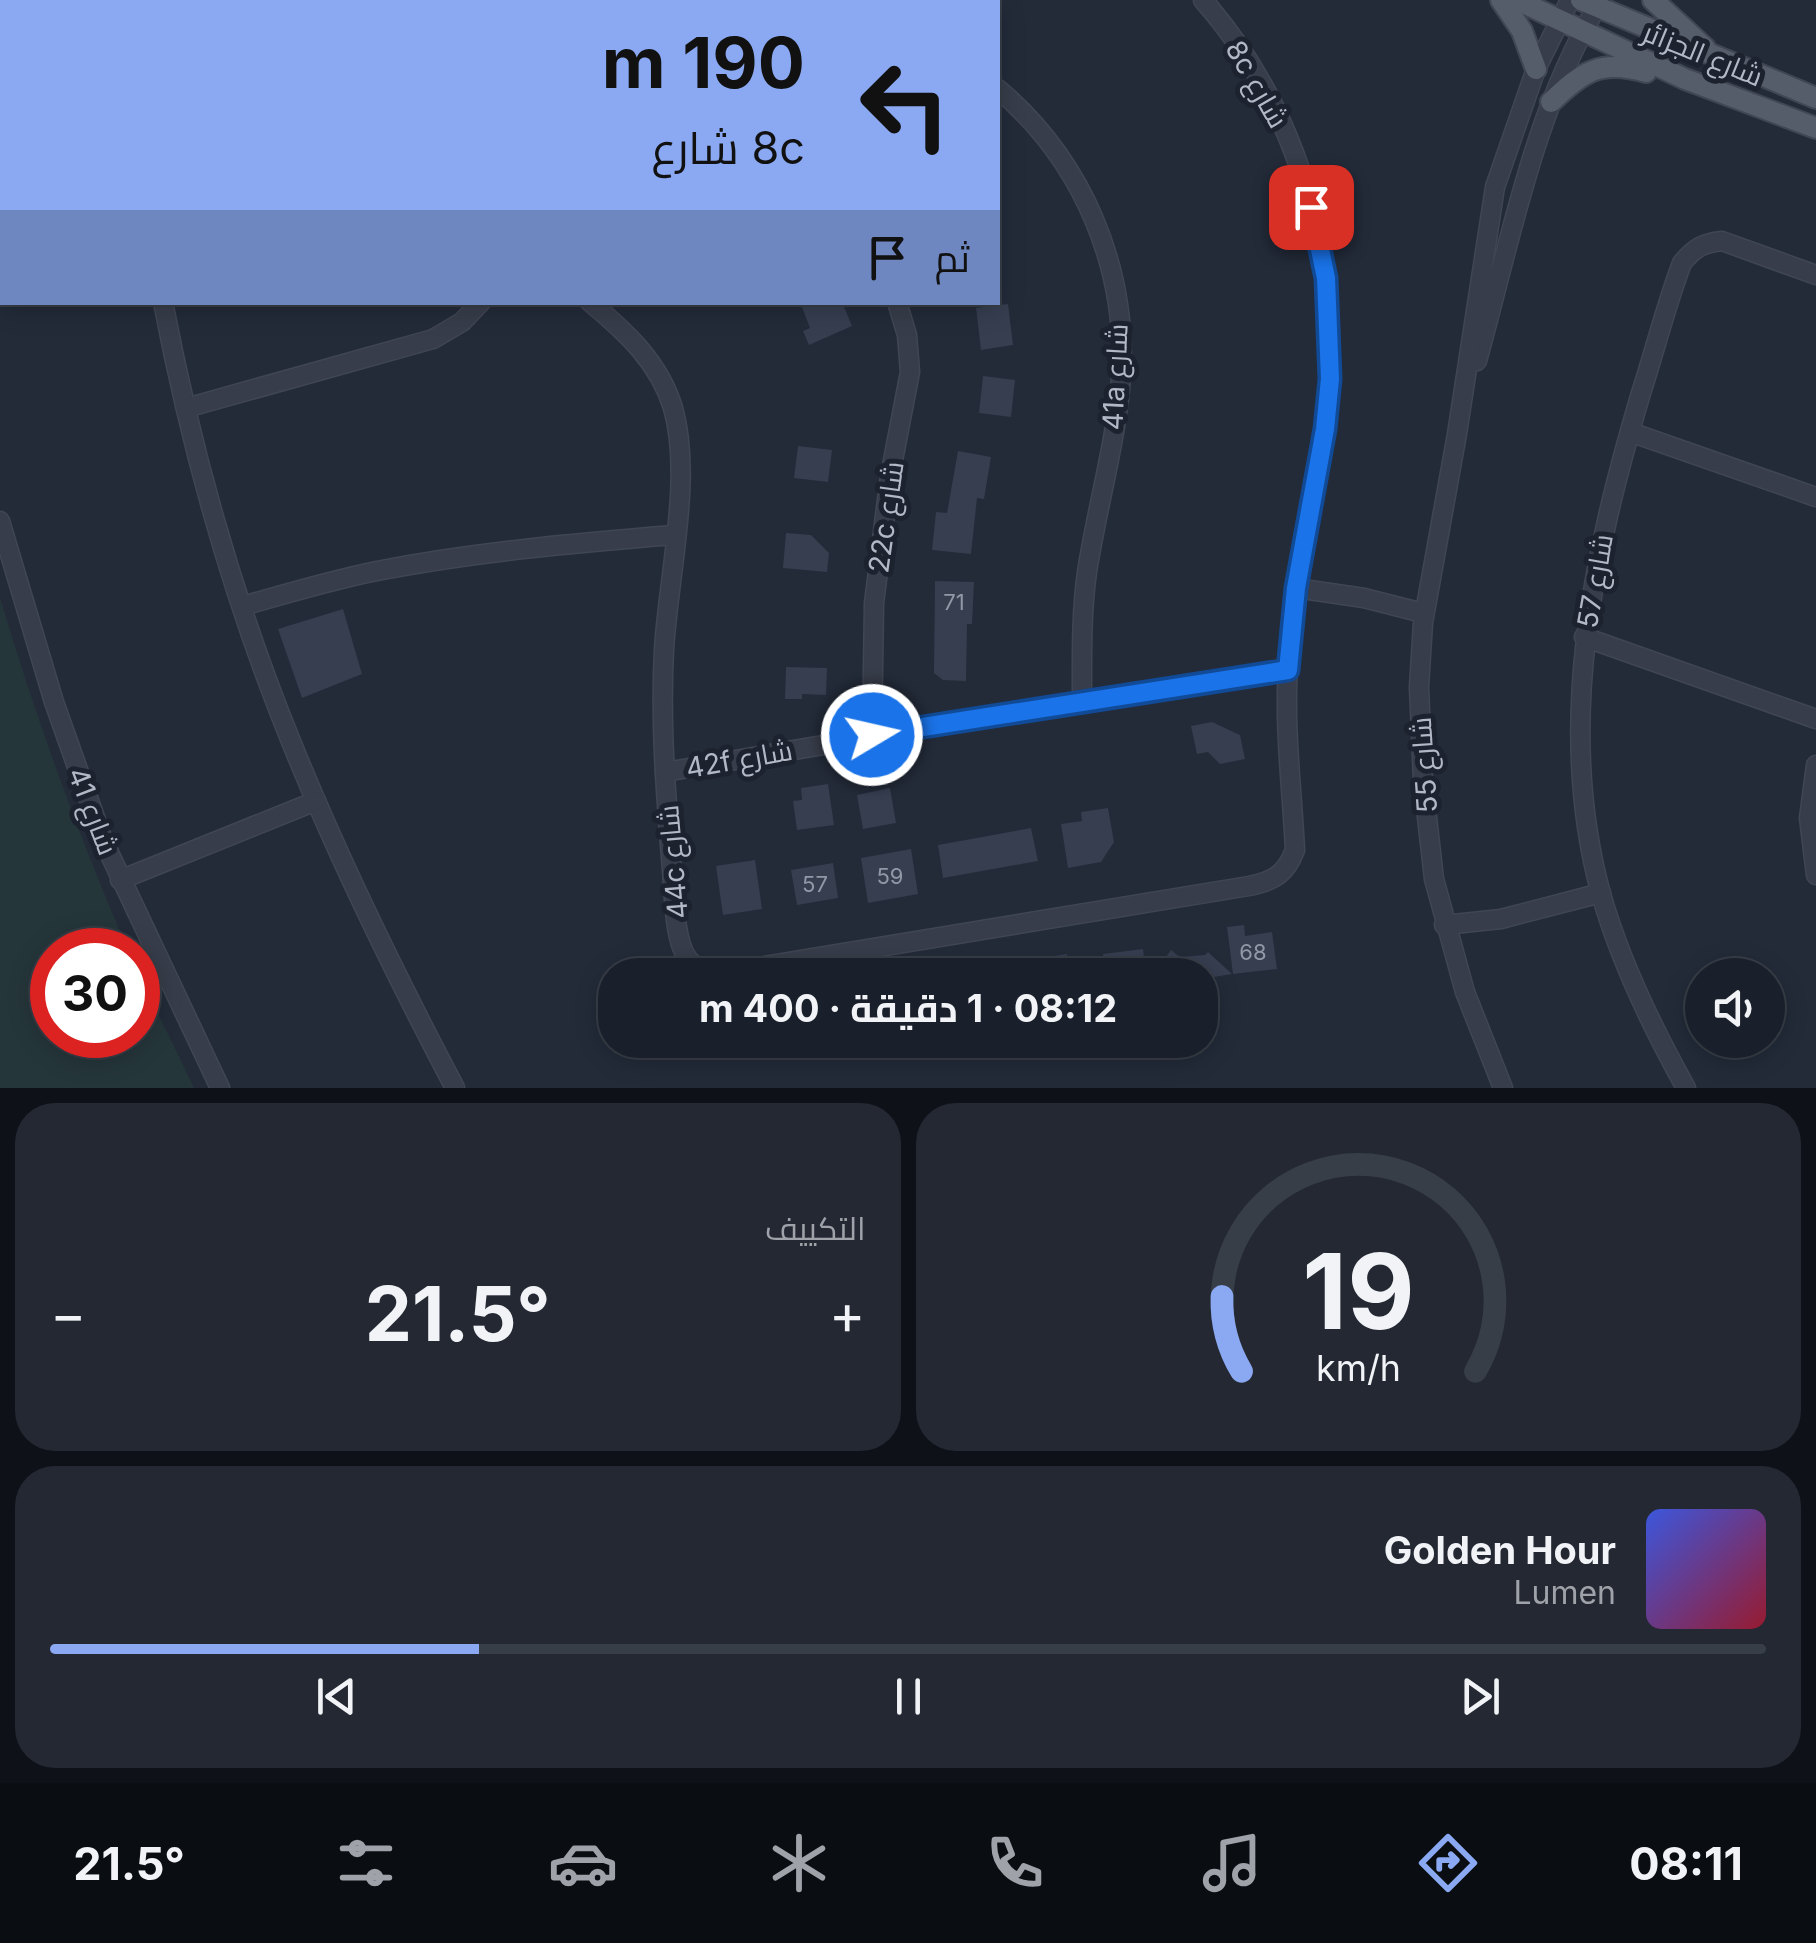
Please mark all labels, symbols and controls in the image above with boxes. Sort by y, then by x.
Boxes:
street label: شارع الجزائر [1636,14,1768,95]
text: 190 m [602,20,805,105]
street label: 8c شارع [1217,34,1296,135]
icon: left [840,40,970,170]
text: 8c شارع [652,120,805,175]
pin [1269,165,1354,250]
icon: arrive [1284,180,1339,235]
icon: arrive [860,230,915,285]
text: ثم [935,235,970,281]
street label: 41a شارع [1095,323,1137,431]
street label: 22c شارع [861,459,913,575]
street label: شارع 57 [1570,531,1622,631]
house number: 71 [943,589,965,615]
position arrow [820,683,924,787]
street label: شارع 55 [1404,716,1446,814]
street label: 42f شارع [683,733,795,787]
street label: شارع 41 [59,762,125,860]
street label: 44c شارع [651,803,697,920]
house number: 59 [876,863,904,889]
house number: 57 [802,871,828,897]
speed limit sign: 30 [30,928,160,1058]
house number: 68 [1239,939,1267,965]
map controls [1685,958,1785,1058]
button: sound [1685,958,1785,1058]
text: 08:12 · 1 دقيقة · 400 m [699,985,1117,1031]
text: التكييف [765,1209,866,1248]
text: 19 [1302,1228,1414,1354]
text: 21.5° [365,1268,551,1359]
text: − [50,1281,86,1347]
text: + [829,1281,866,1347]
text: km/h [1316,1346,1401,1390]
text: Golden Hour [1384,1527,1616,1573]
text: Lumen [1513,1573,1616,1612]
icon: previous [309,1669,364,1724]
icon: pause [881,1669,936,1724]
icon: next [1453,1669,1508,1724]
icon: filters [331,1828,401,1898]
icon: car [548,1828,618,1898]
icon: climate [764,1828,834,1898]
icon: phone [980,1828,1050,1898]
icon: music [1197,1828,1267,1898]
icon: directions [1413,1828,1483,1898]
text: 21.5° [73,1836,185,1891]
text: 08:11 [1629,1836,1743,1891]

